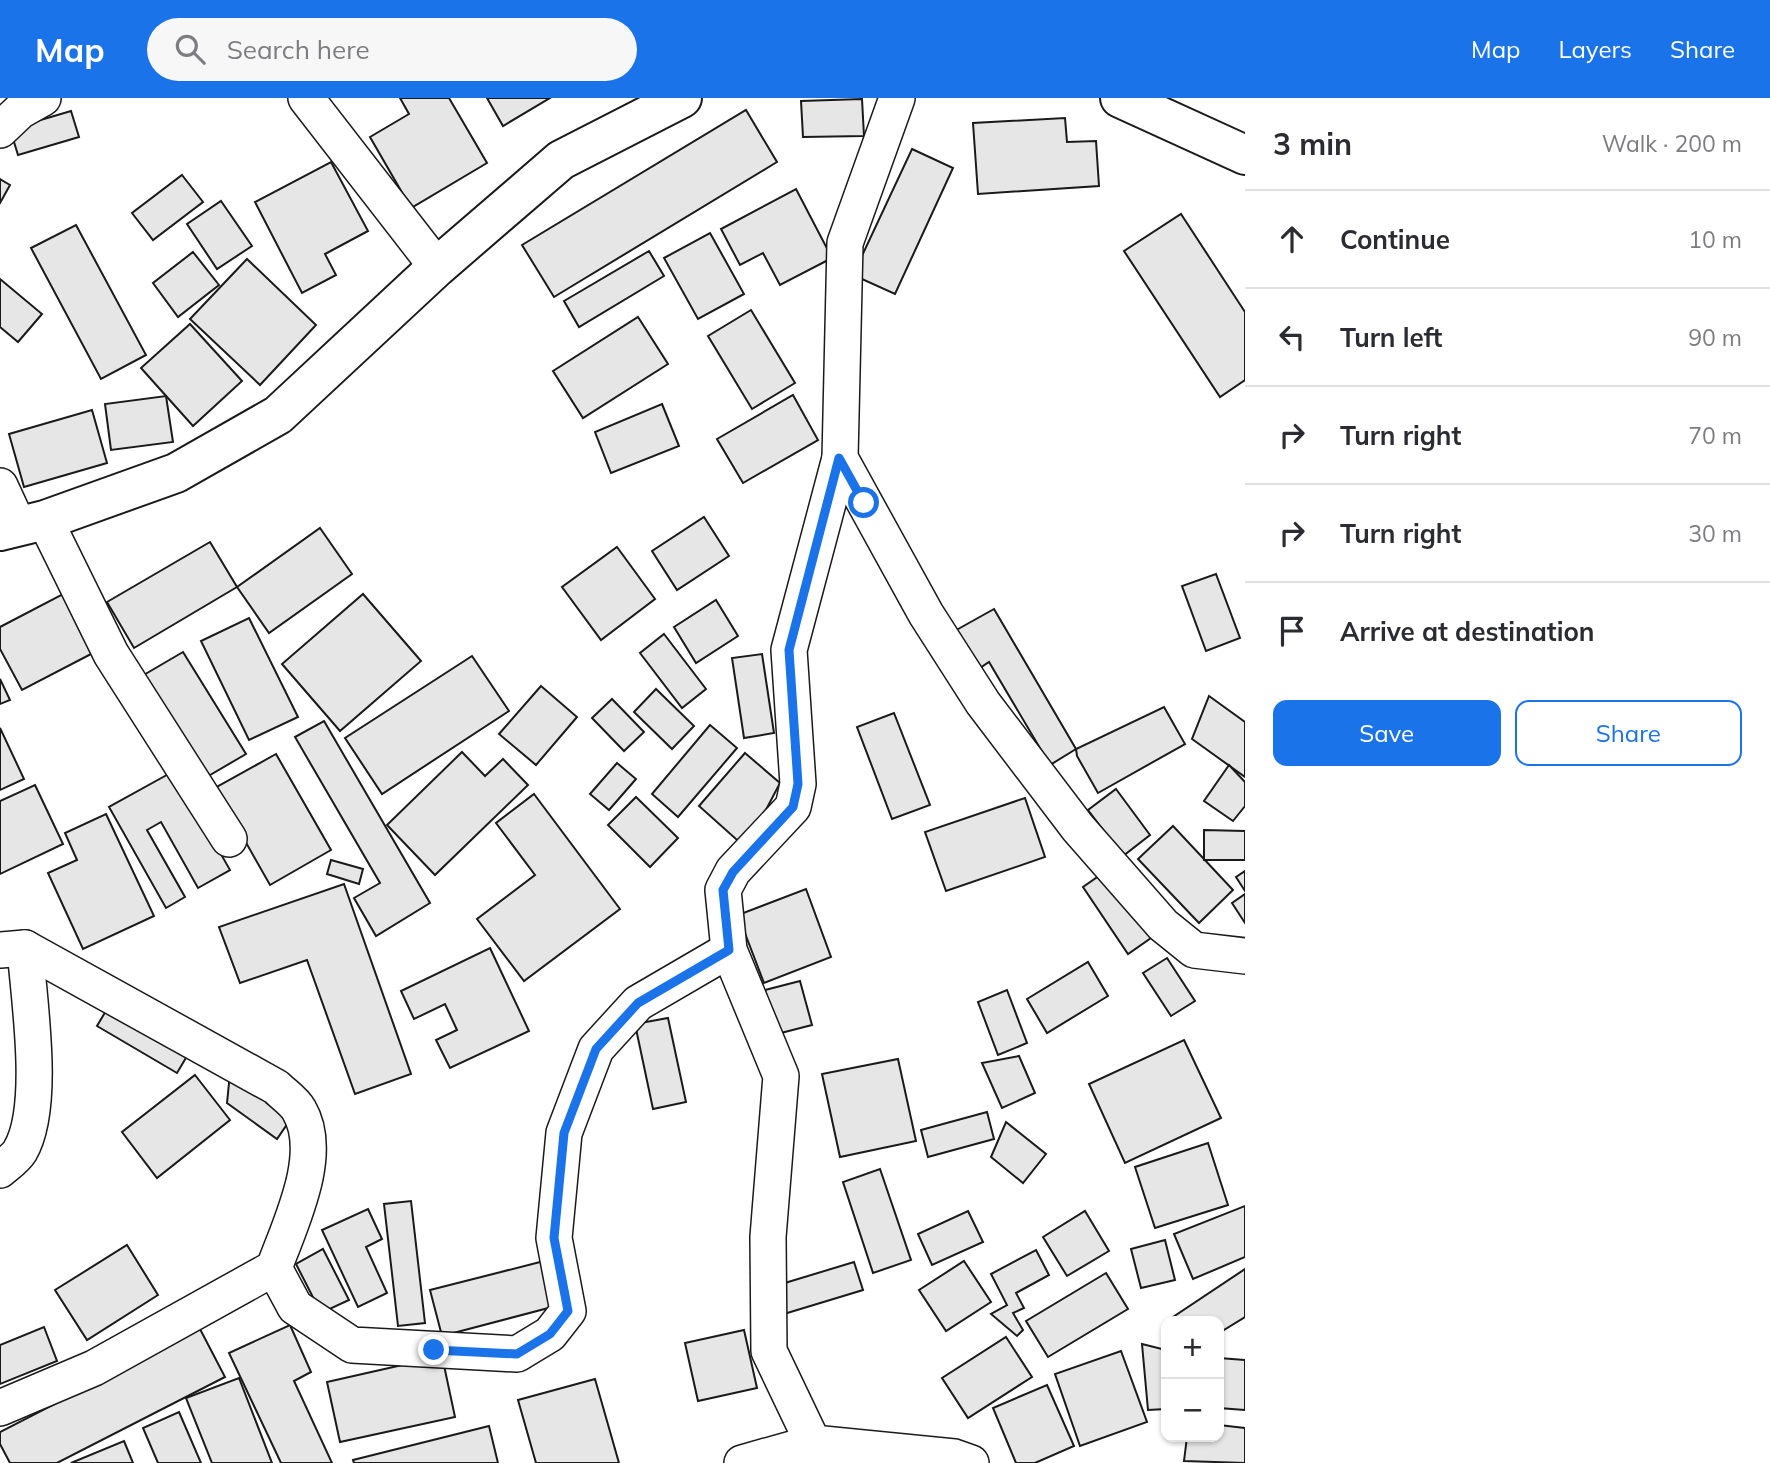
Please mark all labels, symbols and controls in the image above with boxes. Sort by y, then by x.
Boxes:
search box [147,18,637,81]
text: Map [35,29,105,70]
icon: search [171,30,209,68]
text: Search here [227,33,370,66]
text: Map [1471,34,1520,64]
text: Layers [1558,34,1632,64]
text: Share [1670,34,1735,64]
text: 3 min [1273,125,1352,163]
text: Walk · 200 m [1602,129,1742,158]
icon: ahead [1273,220,1311,258]
text: Continue [1340,223,1450,256]
text: 10 m [1688,225,1742,254]
icon: left [1273,318,1311,356]
text: Turn left [1340,321,1442,354]
text: 90 m [1688,323,1742,352]
icon: right [1273,416,1311,454]
text: Turn right [1340,419,1461,452]
text: 70 m [1688,421,1742,450]
route start [848,487,879,518]
icon: right [1273,514,1311,552]
text: Turn right [1340,517,1461,550]
text: 30 m [1688,519,1742,548]
icon: arrive [1273,612,1311,650]
text: Arrive at destination [1340,615,1595,648]
button: Save [1273,700,1501,766]
button: Share [1515,700,1742,766]
map controls [1161,1316,1224,1442]
button: + [1161,1316,1224,1379]
route end [418,1334,449,1365]
button: − [1161,1379,1224,1442]

